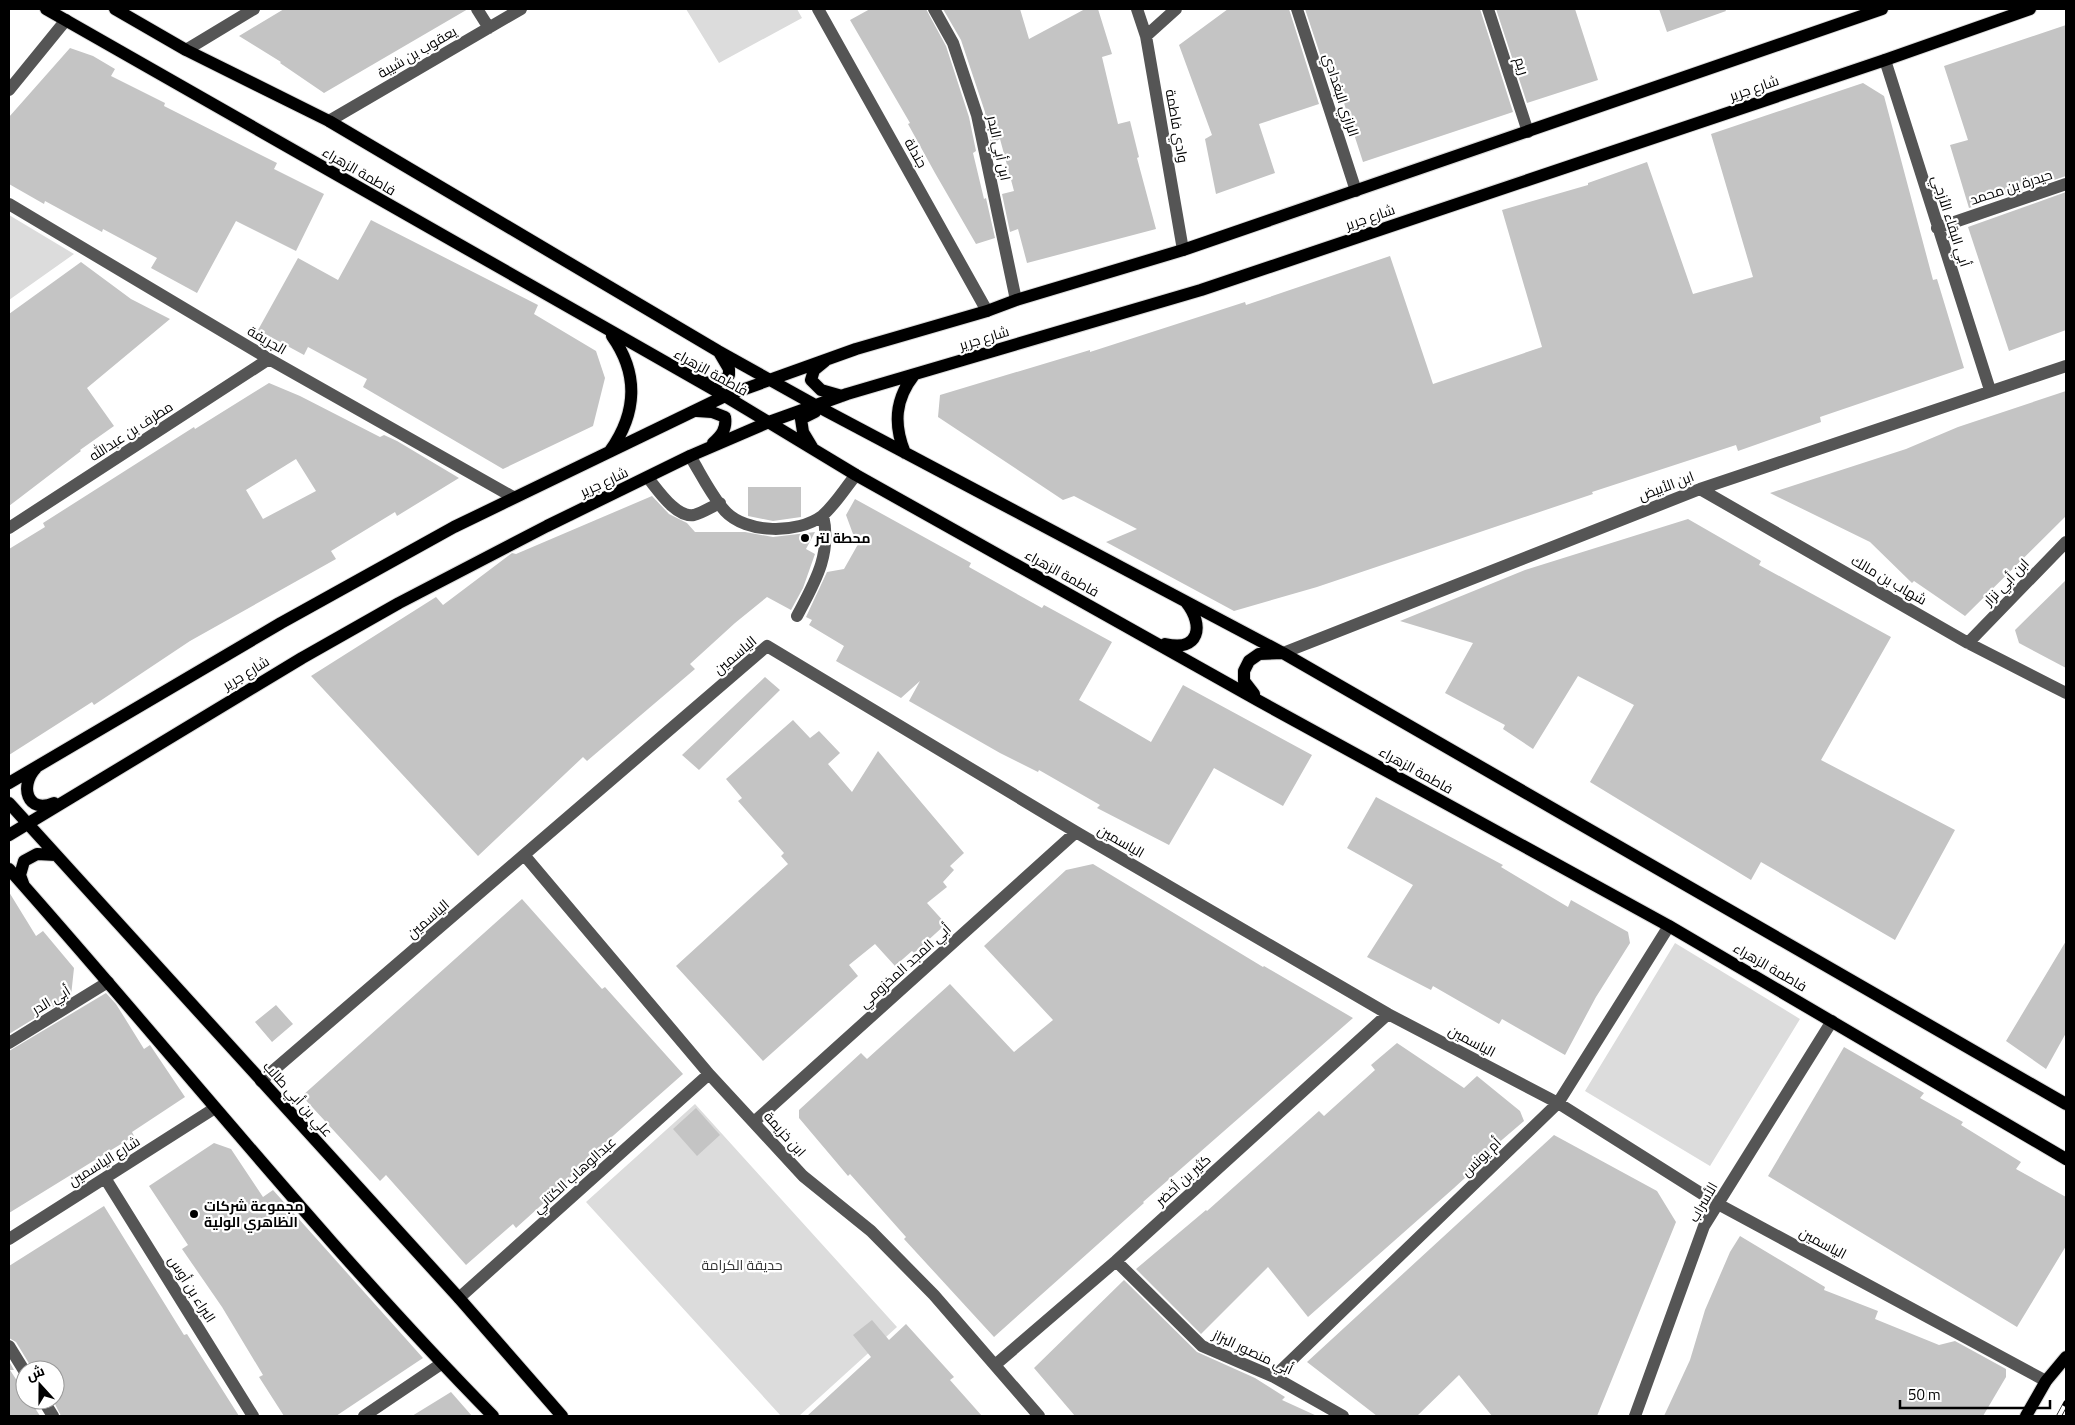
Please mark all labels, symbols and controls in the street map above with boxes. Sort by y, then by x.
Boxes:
street label: يعقوب بن شيبة [373,20,460,83]
street label: الرازي البغدادي [1316,51,1365,140]
street label: ريم [1510,54,1535,78]
street label: شارع جرير [1725,69,1781,106]
street label: وادي فاطمة [1159,87,1194,165]
street label: ابن أبي البدر [980,112,1017,183]
street label: جندلة [900,134,933,172]
street label: فاطمة الزهراء [318,141,400,200]
street label: حيدرة بن محمد [1967,163,2055,210]
street label: أبي البقاء الأزجي [1925,172,1976,270]
street label: شارع جرير [1341,198,1397,235]
street label: الجريفة [244,320,291,359]
street label: شارع جرير [955,320,1011,355]
street label: فاطمة الزهراء [670,342,752,401]
street label: مطرف بن عبدالله [85,396,177,466]
street label: شارع جرير [575,461,631,502]
street label: ابن الأبيض [1635,465,1697,506]
place label: محطة لتر [814,527,871,548]
marker: محطة لتر [799,532,811,544]
street label: فاطمة الزهراء [1021,543,1103,602]
street label: شهاب بن مالك [1848,549,1931,610]
street label: ابن أبي نزار [1977,553,2035,612]
street label: الياسمين [708,630,761,679]
street label: شارع جرير [218,650,273,695]
street label: فاطمة الزهراء [1375,740,1457,799]
street label: الياسمين [1094,819,1148,862]
street label: الياسمين [402,894,454,943]
street label: أبي المجد المخزومي [854,918,957,1014]
street label: فاطمة الزهراء [1729,937,1811,996]
street label: أبي الدر [27,980,75,1022]
street label: الياسمين [1445,1019,1500,1062]
street label: علي بن أبي طالب [257,1056,338,1143]
street label: ابن خزيمة [759,1106,811,1161]
street label: شارع الياسمين [64,1130,144,1191]
street label: عبدالوهاب الكتاني [527,1131,621,1219]
street label: أم يونس [1456,1132,1506,1181]
street label: كثير بن أخضر [1150,1149,1215,1211]
street label: الأسراب [1683,1178,1722,1226]
place label: مجموعة شركات الظاهري الولية [204,1195,304,1233]
marker: مجموعة شركات الظاهري الولية [188,1208,200,1220]
street label: الياسمين [1796,1221,1851,1264]
street label: البراء بن أوس [164,1251,221,1326]
park label: حديقة الكرامة [702,1254,783,1275]
street label: أبي منصور البزاز [1208,1323,1297,1381]
text: ش [23,1359,47,1385]
north arrow [15,1360,65,1410]
scale bar [1900,1378,2050,1410]
text: 50 m [1908,1383,1941,1406]

